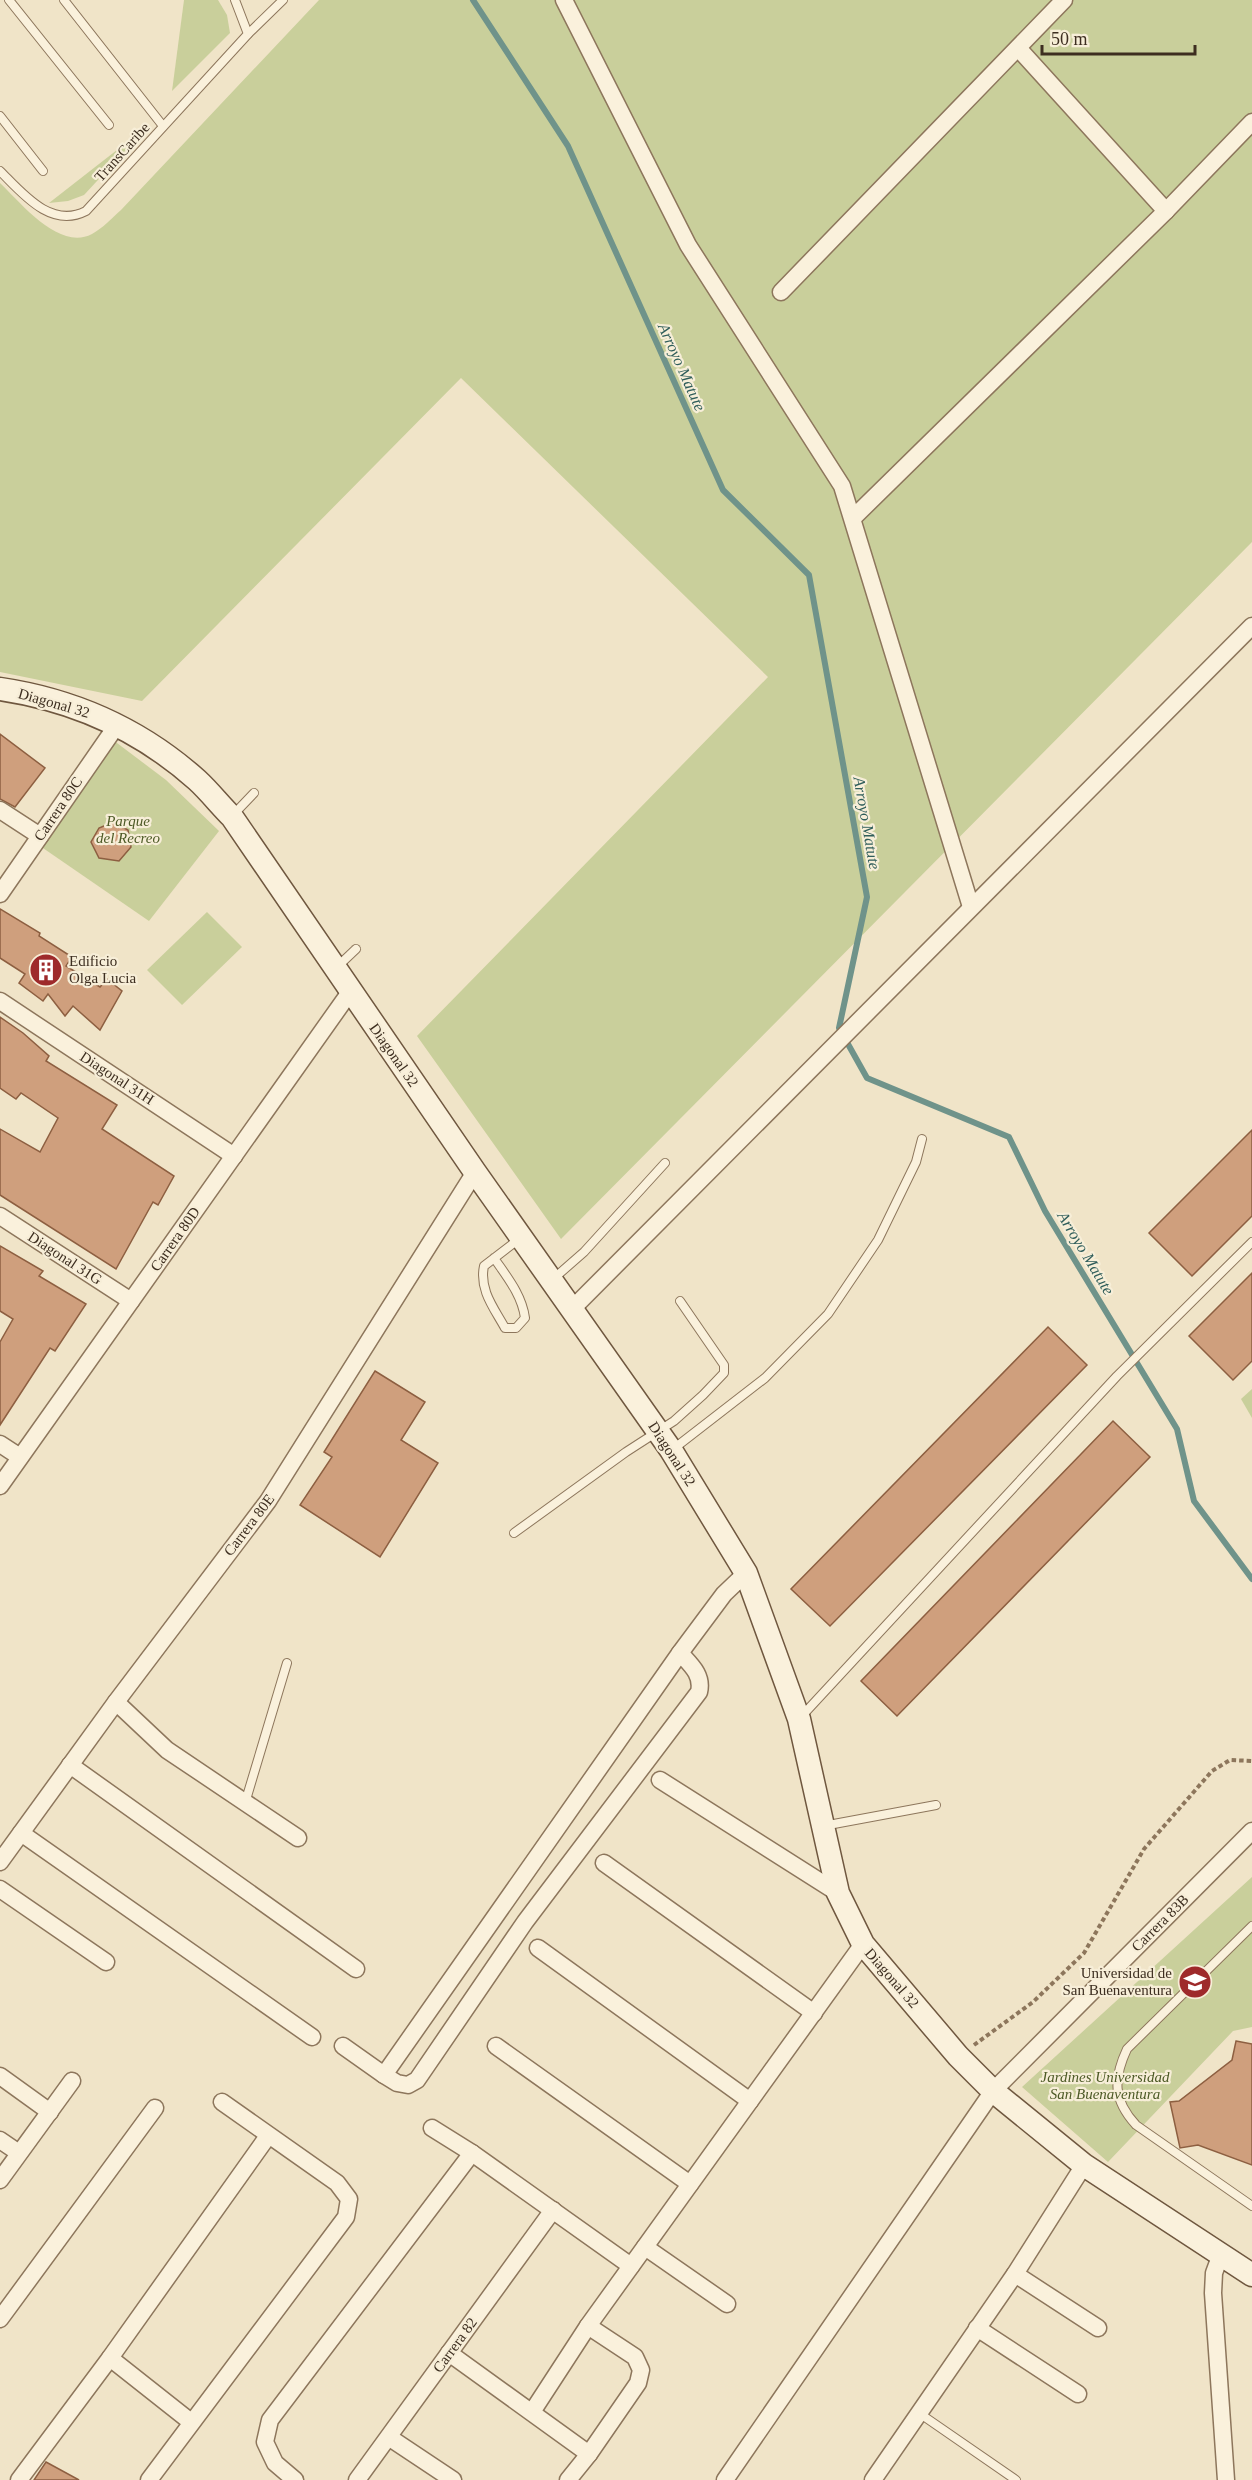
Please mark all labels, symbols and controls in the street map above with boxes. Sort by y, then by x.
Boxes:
scale bar [1042,18,1195,56]
text: 50 m [1051,29,1088,49]
street label: TransCaribe [91,119,153,185]
water label: Arroyo Matute [654,320,709,414]
street label: Diagonal 32 [16,685,92,721]
street label: Carrera 80C [31,774,85,844]
water label: Arroyo Matute [849,774,884,871]
park label: Parque del Recreo [96,813,160,846]
building icon: Edificio Olga Lucia [28,952,64,988]
place label: Edificio Olga Lucia [69,953,136,986]
street label: Diagonal 32 [366,1020,422,1090]
street label: Diagonal 31H [77,1048,157,1108]
street label: Carrera 80D [147,1204,203,1274]
water label: Arroyo Matute [1053,1207,1118,1298]
street label: Diagonal 31G [25,1228,105,1288]
street label: Diagonal 32 [645,1419,699,1489]
street label: Carrera 80E [221,1491,277,1559]
street label: Carrera 83B [1128,1891,1192,1955]
street label: Diagonal 32 [862,1945,922,2011]
school or university icon: Universidad de San Buenaventura [1177,1964,1213,2000]
place label: Universidad de San Buenaventura [1062,1965,1172,1998]
park label: Jardines Universidad San Buenaventura [1040,2069,1170,2102]
street label: Carrera 82 [430,2315,480,2375]

